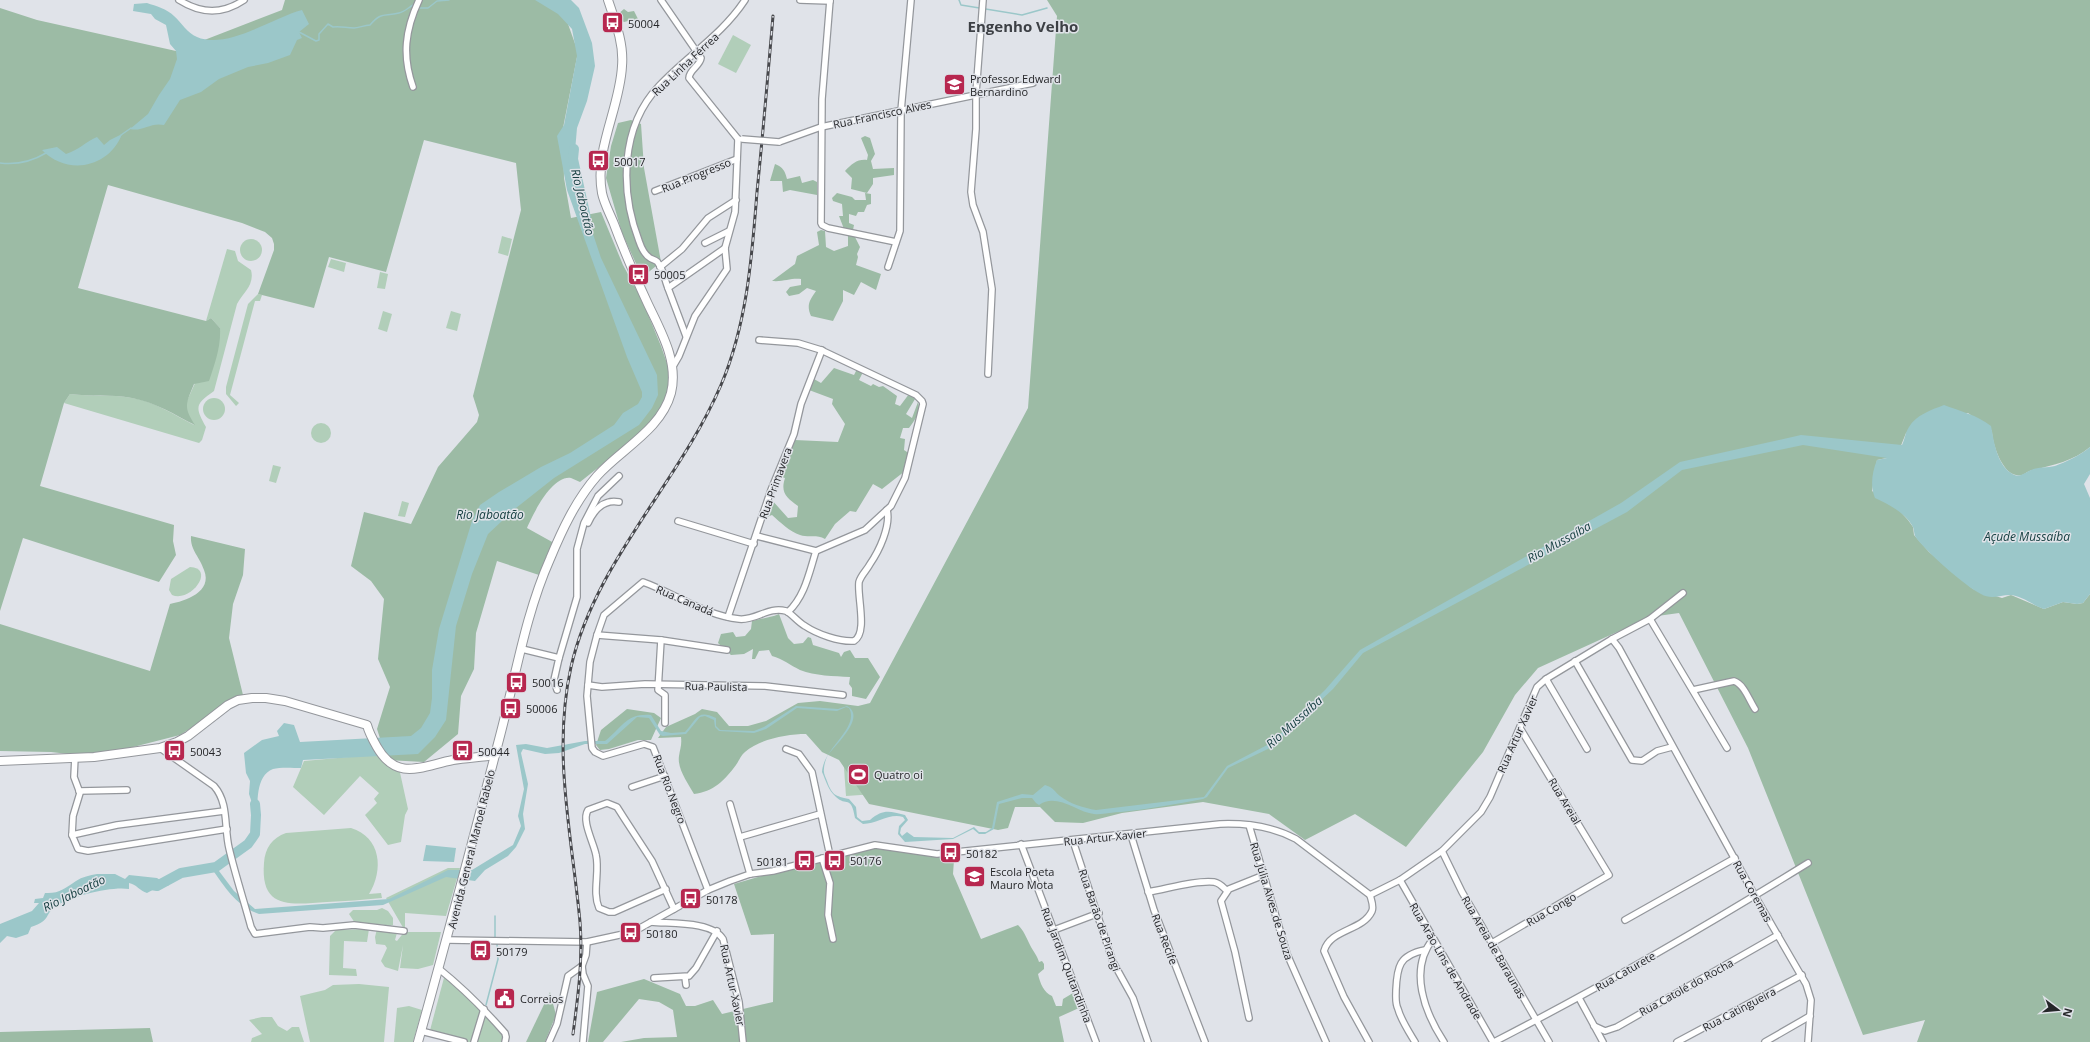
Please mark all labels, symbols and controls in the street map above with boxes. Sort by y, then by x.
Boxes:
bus stop icon: 50004 [599,10,625,36]
place label: 50004 [628,16,660,31]
district label: Engenho Velho [968,16,1078,36]
street label: Rua Linha Férrea [648,29,722,99]
school or university icon: Professor Edward Bernardino [941,71,967,97]
place label: Professor Edward Bernardino [970,71,1061,99]
street label: Rua Francisco Alves [831,96,933,132]
bus stop icon: 50017 [586,148,612,174]
place label: 50017 [614,154,645,169]
street label: Rua Progresso [659,154,733,196]
water label: Rio Jaboatão [567,167,599,237]
bus stop icon: 50005 [625,261,651,287]
place label: 50005 [654,267,685,282]
street label: Rua Primavera [755,445,795,521]
water label: Rio Jaboatão [456,506,524,523]
water label: Rio Mussaíba [1524,517,1594,567]
water label: Açude Mussaíba [1983,528,2070,545]
street label: Rua Canadá [654,581,716,619]
bus stop icon: 50016 [504,669,530,695]
place label: 50016 [532,675,563,690]
street label: Rua Paulista [684,678,748,694]
water label: Rio Mussaíba [1262,692,1326,752]
street label: Rua Artur Xavier [1493,692,1541,775]
bus stop icon: 50006 [498,695,524,721]
place label: 50006 [526,701,557,716]
bus stop icon: 50043 [162,738,188,764]
bus stop icon: 50044 [450,738,476,764]
place label: 50043 [190,744,221,759]
place label: 50044 [478,744,510,759]
street label: Rua Rio Negro [650,752,690,826]
sports icon: Quatro oi [846,761,872,787]
street label: Avenida General Manoel Rabelo [444,767,498,930]
place label: Quatro oi [874,767,923,782]
street label: Rua Areial [1545,775,1585,827]
street label: Rua Artur Xavier [1063,825,1148,849]
bus stop icon: 50182 [938,840,964,866]
street label: Rua Júlia Alves de Souza [1247,840,1297,962]
place label: 50182 [966,846,997,861]
bus stop icon: 50176 [822,847,848,873]
bus stop icon: 50181 [791,848,817,874]
place label: 50176 [850,853,881,868]
place label: 50181 [757,854,788,869]
street label: Rua Coremas [1730,858,1776,924]
school or university icon: Escola Poeta Mauro Mota [962,864,988,890]
place label: Escola Poeta Mauro Mota [990,864,1054,892]
street label: Rua Barão de Pirangi [1075,867,1125,973]
water label: Rio Jaboatão [40,870,108,915]
bus stop icon: 50178 [677,886,703,912]
street label: Rua Congo [1523,888,1579,929]
place label: 50178 [706,892,737,907]
street label: Rua Areia de Baraunas [1458,893,1530,1001]
street label: Rua Arão Lins de Andrade [1406,900,1486,1022]
street label: Rua Jardim Quitandinha [1038,905,1096,1025]
street label: Rua Recife [1148,911,1182,967]
bus stop icon: 50180 [618,920,644,946]
place label: 50180 [646,926,677,941]
bus stop icon: 50179 [467,938,493,964]
street label: Rua Artur Xavier [717,943,749,1028]
place label: 50179 [496,944,527,959]
street label: Rua Caturete [1592,948,1658,994]
street label: Rua Catolé do Rocha [1636,955,1736,1019]
street label: Rua Catingueira [1700,983,1778,1035]
public building icon: Correios [491,985,517,1011]
north arrow [2038,990,2078,1030]
place label: Correios [520,991,563,1006]
text: N [2060,1007,2077,1019]

